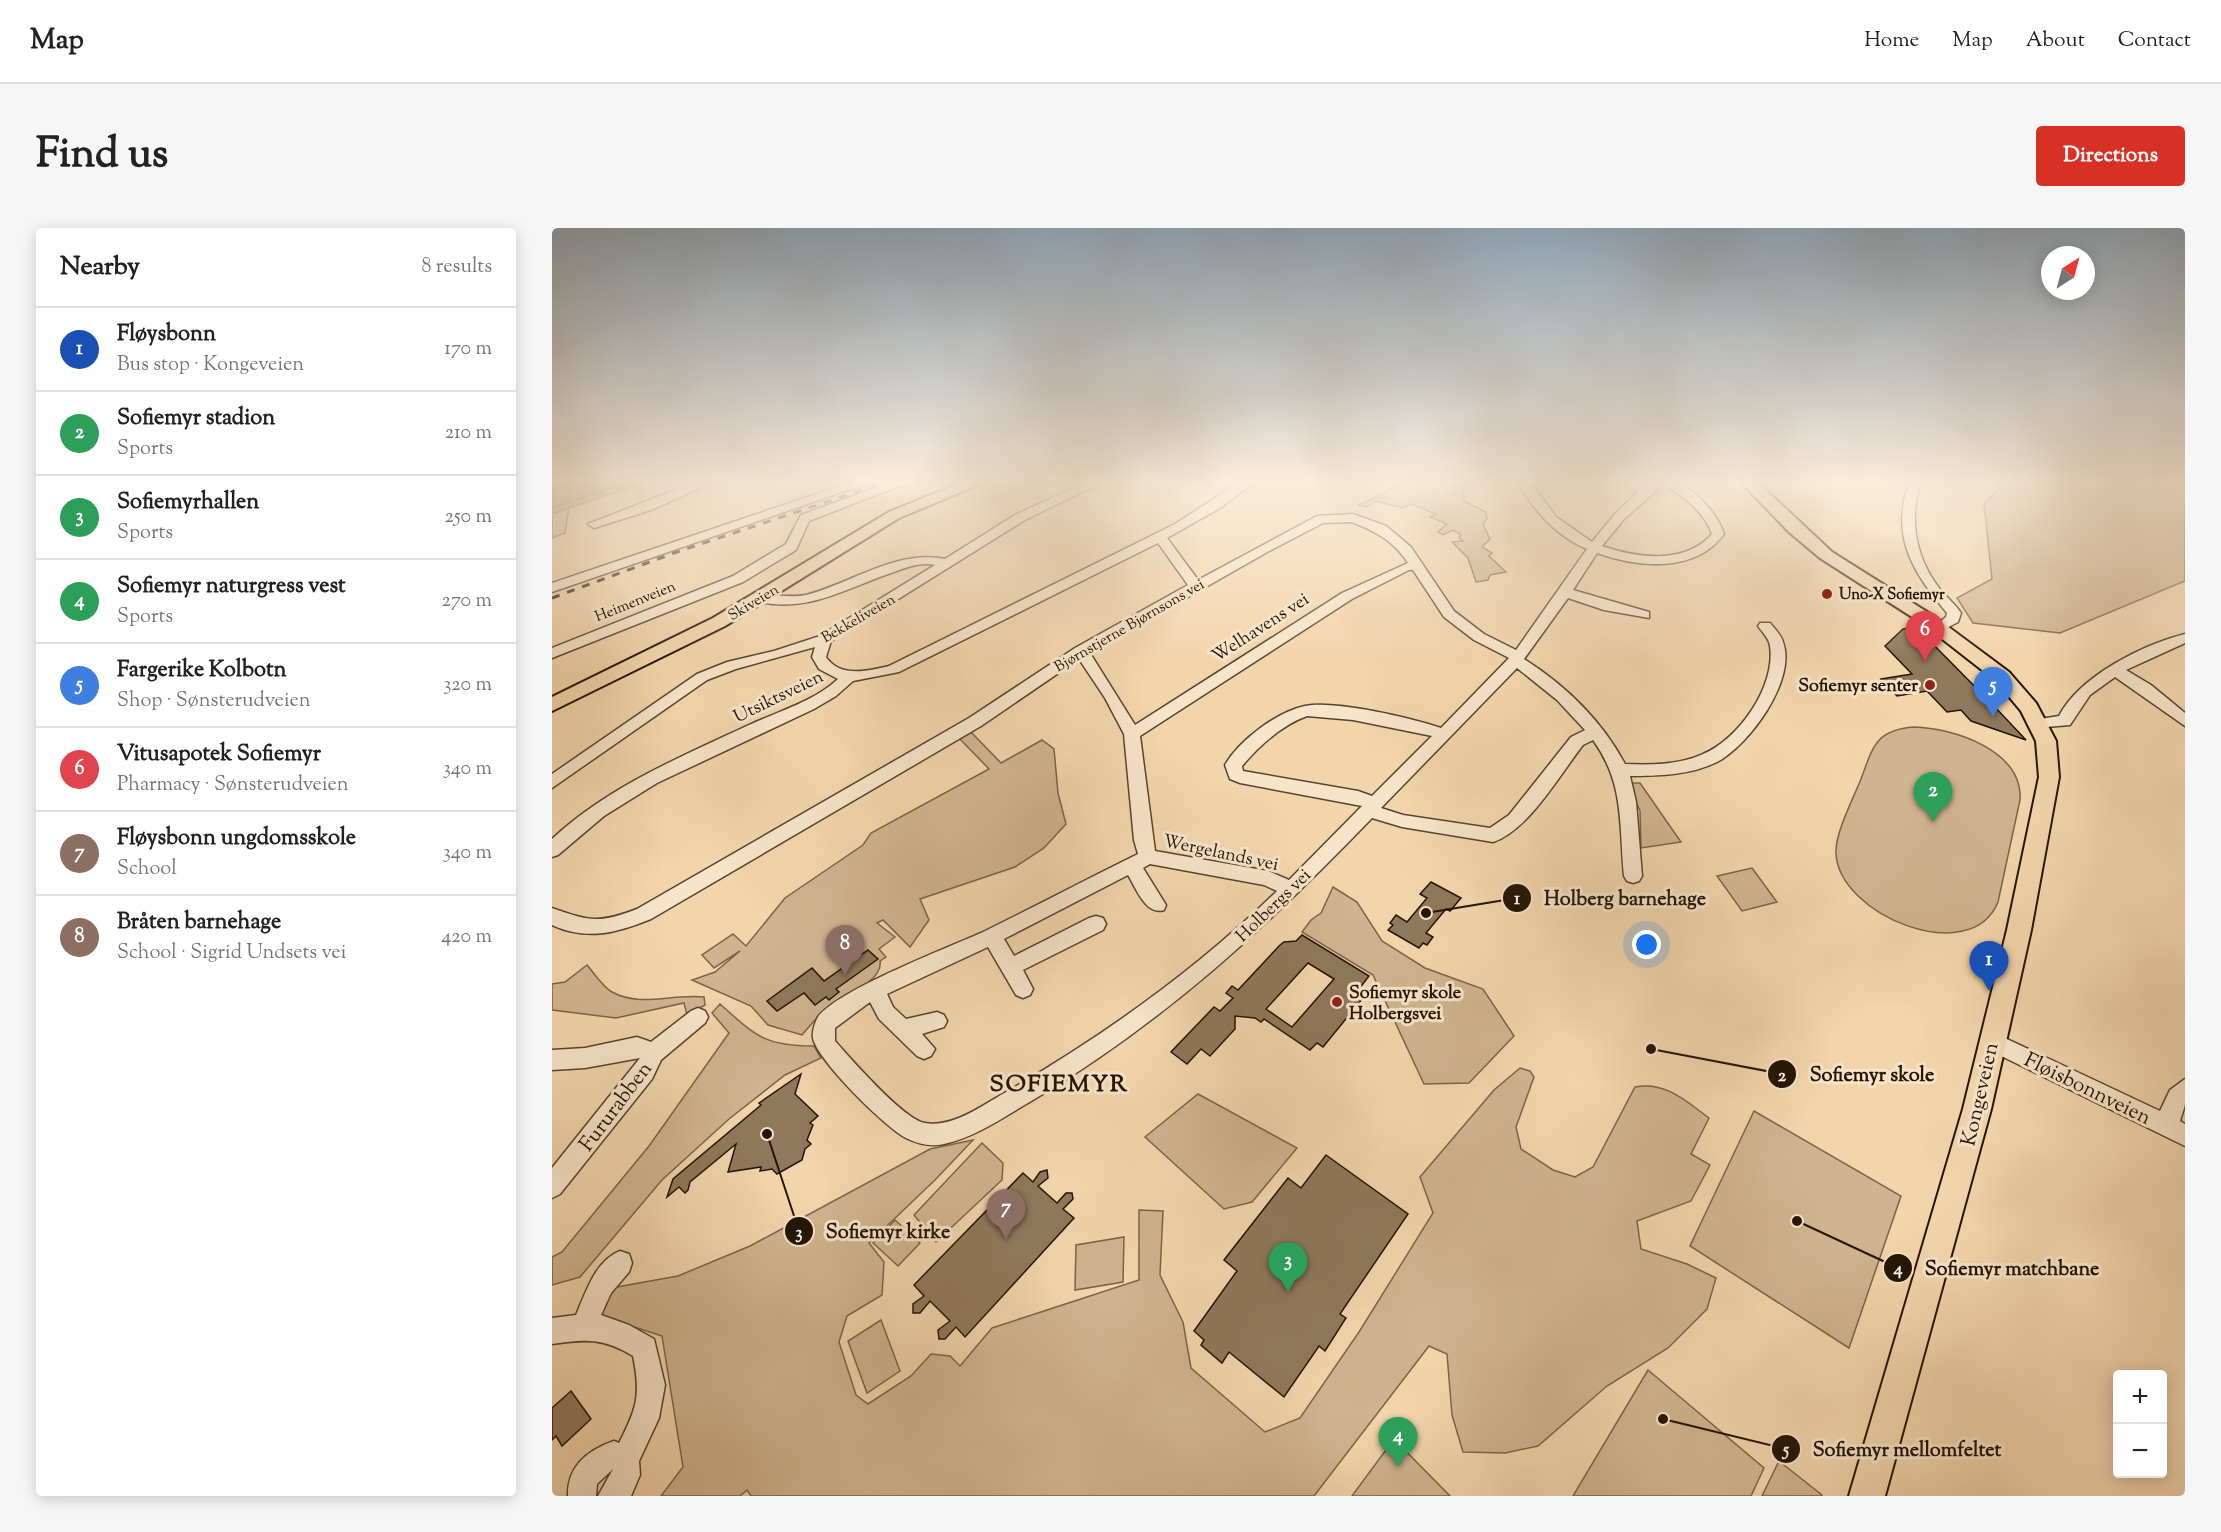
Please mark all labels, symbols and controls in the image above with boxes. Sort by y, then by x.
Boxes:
text: Map [30,21,84,61]
text: Home [1864,26,1919,56]
text: Map [1952,26,1993,56]
text: About [2026,26,2085,56]
text: Contact [2118,26,2191,56]
text: Find us [36,126,168,186]
button: Directions [2036,126,2185,186]
north arrow [2041,246,2095,300]
text: Nearby [60,249,140,286]
text: 8 results [421,253,492,282]
text: Fløysbonn [117,319,216,351]
text: 1 [76,335,83,364]
text: 170 m [444,335,492,364]
text: Bus stop · Kongeveien [117,351,304,380]
text: Sofiemyr stadion [117,403,275,435]
text: 2 [75,419,84,448]
text: 210 m [445,419,492,448]
text: Sports [117,435,173,464]
text: Sofiemyrhallen [117,487,259,519]
text: 3 [75,503,84,532]
text: 250 m [444,503,492,532]
text: Sports [117,519,173,548]
text: Sofiemyr naturgress vest [117,571,346,603]
street label: Bjørnstjerne Bjørnsons vei [1051,575,1209,678]
street label: Heimenveien [592,577,679,628]
street label: Skiveien [724,580,783,627]
place label: Uno-X Sofiemyr [1839,585,1945,606]
text: 4 [74,587,85,616]
text: 270 m [442,587,492,616]
street label: Welhavens vei [1207,587,1315,670]
marker: Uno-X Sofiemyr [1820,587,1834,601]
street label: Bekkeliveien [818,590,900,649]
text: Sports [117,603,173,632]
pin: 6 [1906,612,1944,661]
text: Fargerike Kolbotn [117,655,287,687]
street label: Utsiktsveien [729,665,829,731]
pin: 5 [1974,668,2012,717]
text: 5 [76,671,83,700]
text: 320 m [443,671,492,700]
place label: Sofiemyr senter [1798,674,1918,700]
marker: Sofiemyr senter [1923,678,1937,692]
text: Shop · Sønsterudveien [117,687,311,716]
text: Vitusapotek Sofiemyr [117,739,321,771]
text: 6 [75,755,84,784]
text: 340 m [443,755,492,784]
text: Pharmacy · Sønsterudveien [117,771,349,800]
pin: 2 [1914,772,1952,822]
text: Fløysbonn ungdomsskole [117,823,356,855]
street label: Wergelands vei [1160,829,1281,879]
text: 7 [74,839,85,868]
text: 340 m [443,839,492,868]
text: School [117,855,177,884]
street label: Holbergs vei [1231,864,1318,949]
callout: Holberg barnehage [1502,879,1718,917]
text: Holberg barnehage [1544,886,1706,915]
text: 1 [1514,887,1521,913]
text: Bråten barnehage [117,907,281,939]
text: 8 [75,923,85,952]
text: 420 m [441,923,492,952]
pin: 8 [826,926,864,975]
your location [1632,930,1661,959]
text: School · Sigrid Undsets vei [117,939,346,968]
pin: 1 [1970,942,2008,991]
place label: Sofiemyr skole Holbergsvei [1349,981,1462,1028]
marker: Sofiemyr skole Holbergsvei [1330,995,1344,1009]
street label: Kongeveien [1954,1040,2007,1149]
street label: Fløisbonnveien [2018,1046,2156,1134]
callout: Sofiemyr skole [1767,1055,1946,1093]
street label: Fururabben [573,1056,660,1158]
text: Sofiemyr skole [1810,1062,1934,1091]
text: 2 [1778,1064,1787,1090]
district label: SOFIEMYR [990,1068,1128,1102]
pin: 7 [986,1190,1026,1239]
callout: Sofiemyr kirke [784,1212,962,1250]
text: Sofiemyr kirke [826,1219,950,1248]
text: 3 [795,1221,803,1247]
pin: 3 [1268,1242,1308,1292]
callout: Sofiemyr matchbane [1883,1249,2111,1287]
text: Sofiemyr matchbane [1925,1256,2099,1285]
text: 4 [1892,1257,1903,1283]
map controls [2113,1370,2167,1478]
button: + [2113,1370,2167,1424]
pin: 4 [1378,1418,1418,1467]
button: − [2113,1424,2167,1478]
callout: Sofiemyr mellomfeltet [1771,1430,2014,1468]
text: Sofiemyr mellomfeltet [1813,1437,2001,1466]
text: 5 [1781,1438,1790,1464]

